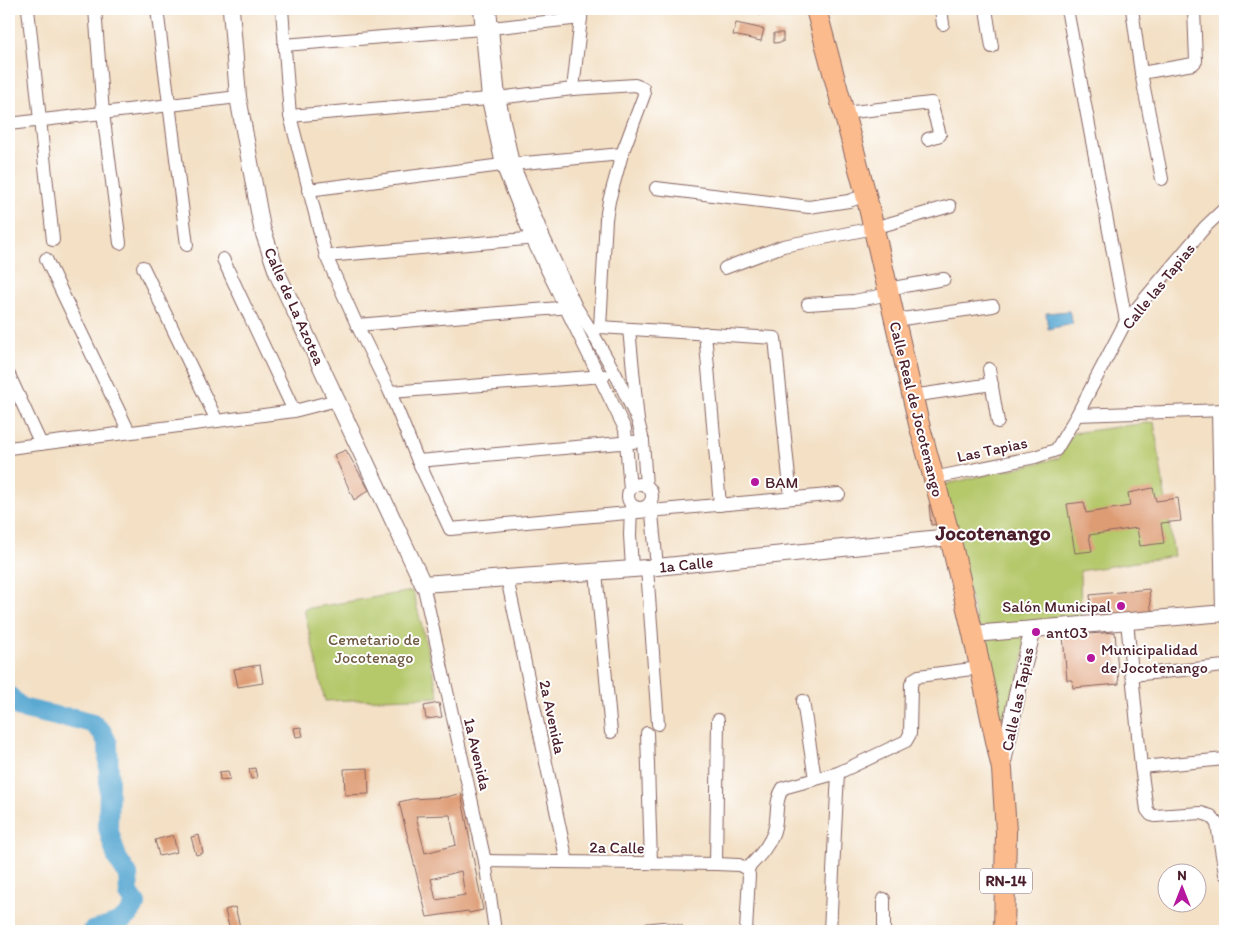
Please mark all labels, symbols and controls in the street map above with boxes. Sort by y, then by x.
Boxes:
street label: Calle las Tapias [1118,239,1199,333]
street label: Calle de La Azotea [260,244,329,369]
street label: Calle Real de Jocotenango [885,319,948,499]
street label: Las Tapias [955,433,1029,466]
place label: BAM [765,473,798,492]
marker: BAM [749,476,761,488]
district label: Jocotenango [934,520,1051,546]
street label: 1a Calle [658,552,714,577]
place label: Salón Municipal [1002,597,1111,616]
marker: Salón Municipal [1115,600,1127,612]
place label: ant03 [1046,623,1088,642]
marker: ant03 [1030,626,1042,638]
park label: Cemetario de Jocotenago [328,630,420,667]
place label: Municipalidad de Jocotenango [1101,640,1208,677]
street label: Calle las Tapias [997,645,1038,753]
marker: Municipalidad de Jocotenango [1085,652,1097,664]
street label: 2a Avenida [535,678,570,756]
street label: 1a Avenida [460,716,495,793]
street label: 2a Calle [589,838,645,857]
north arrow [1156,862,1206,912]
text: N [1177,867,1187,884]
road number: RN-14 [980,868,1032,894]

